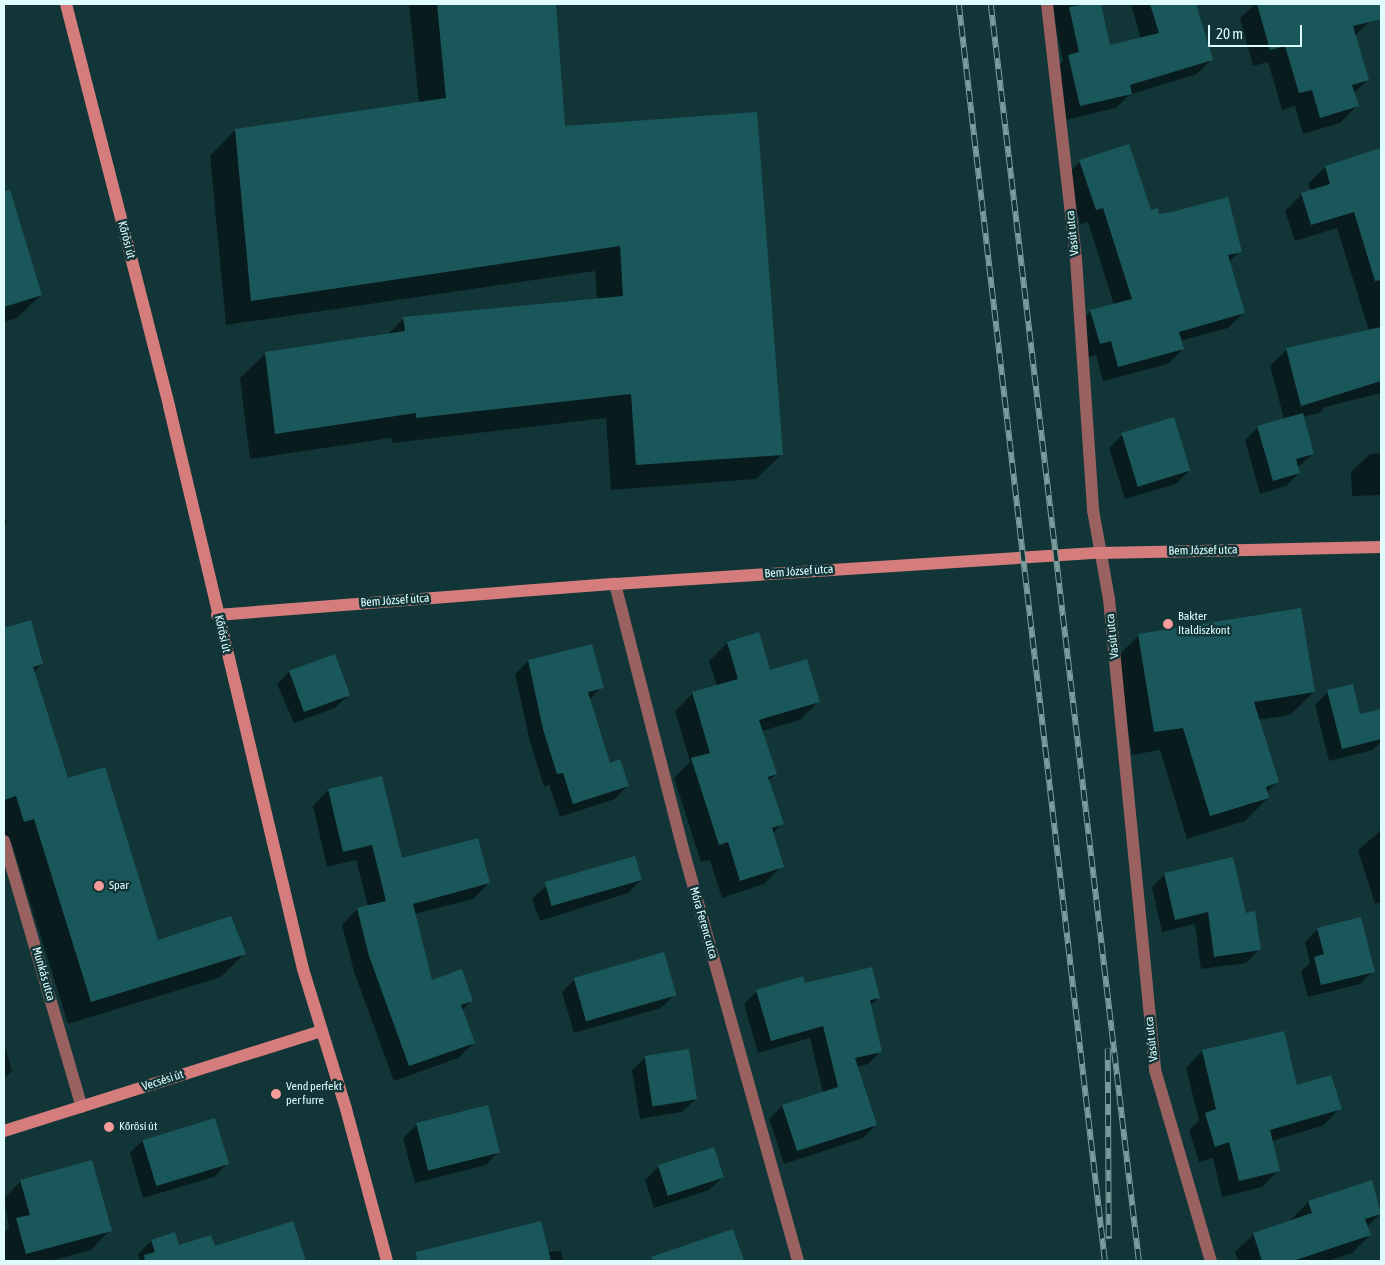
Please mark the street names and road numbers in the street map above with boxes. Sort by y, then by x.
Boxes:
street label: Vasút utca [1063,210,1083,256]
street label: Kőrösi út [114,220,138,260]
street label: Bem József utca [1168,543,1238,559]
street label: Bem József utca [764,562,834,582]
street label: Bem József utca [360,591,430,611]
street label: Vasút utca [1103,613,1123,659]
street label: Kőrösi út [211,614,233,654]
street label: Móra Ferenc utca [686,885,720,961]
street label: Munkás utca [28,945,58,1003]
street label: Vasút utca [1142,1016,1162,1062]
street label: Vecsési út [140,1068,186,1094]

